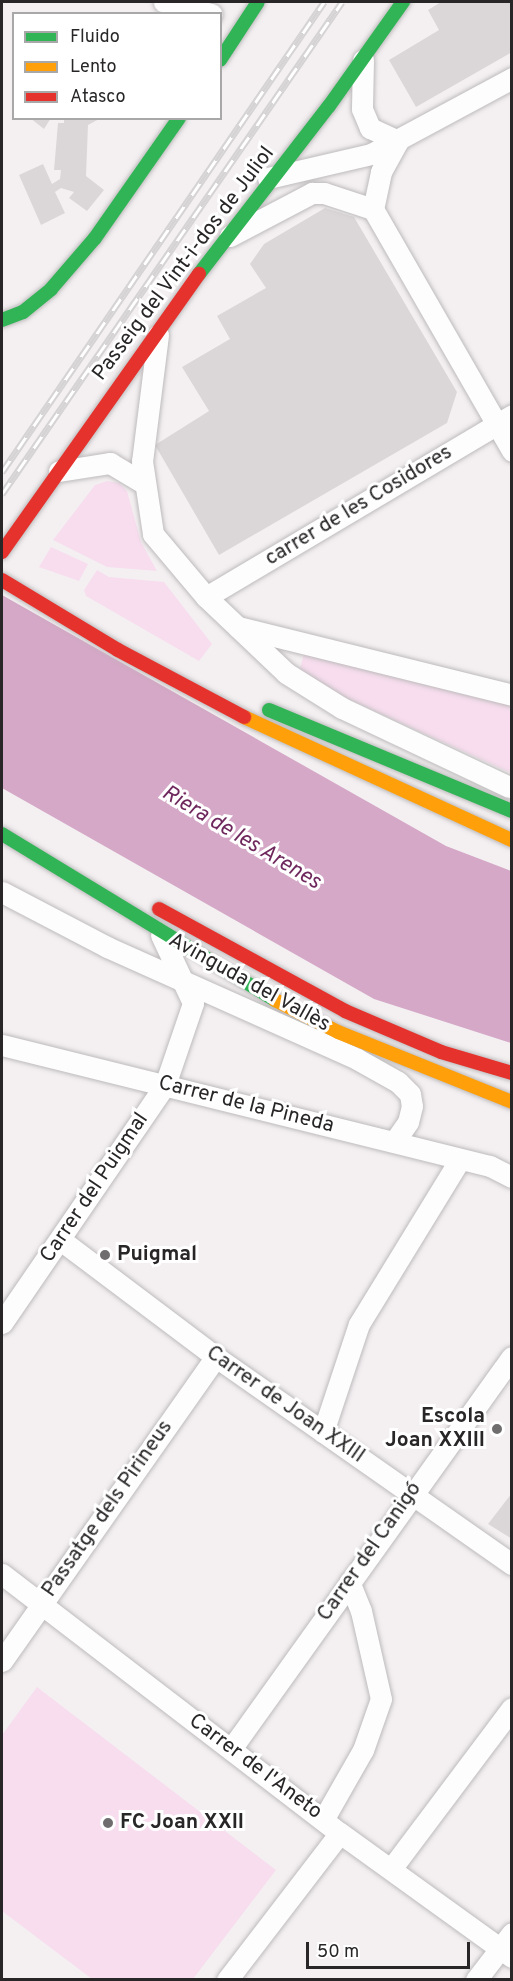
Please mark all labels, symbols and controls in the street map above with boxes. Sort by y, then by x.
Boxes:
legend [12,12,222,120]
text: Fluido [70,26,120,49]
text: Lento [70,56,116,79]
text: Atasco [70,86,126,109]
street label: Passeig del Vint-i-dos de Juliol [87,142,281,386]
street label: carrer de les Cosidores [261,440,457,572]
water label: Riera de les Arenes [156,780,326,896]
street label: Avinguda del Vallès [163,928,335,1038]
street label: Carrer de la Pineda [156,1071,336,1139]
street label: Carrer del Puigmal [36,1108,154,1268]
place label: Puigmal [117,1242,197,1268]
marker: Puigmal [98,1248,112,1262]
street label: Carrer de Joan XXIII [201,1341,369,1469]
place label: Escola Joan XXIII [385,1404,485,1454]
street label: Passatge dels Pirineus [37,1416,179,1602]
marker: Escola Joan XXIII [490,1422,504,1436]
street label: Carrer del Canigó [313,1477,427,1627]
street label: Carrer de l'Aneto [183,1709,327,1825]
place label: FC Joan XXII [120,1810,244,1836]
marker: FC Joan XXII [101,1816,115,1830]
scale bar [309,1930,472,1968]
text: 50 m [317,1941,359,1964]

